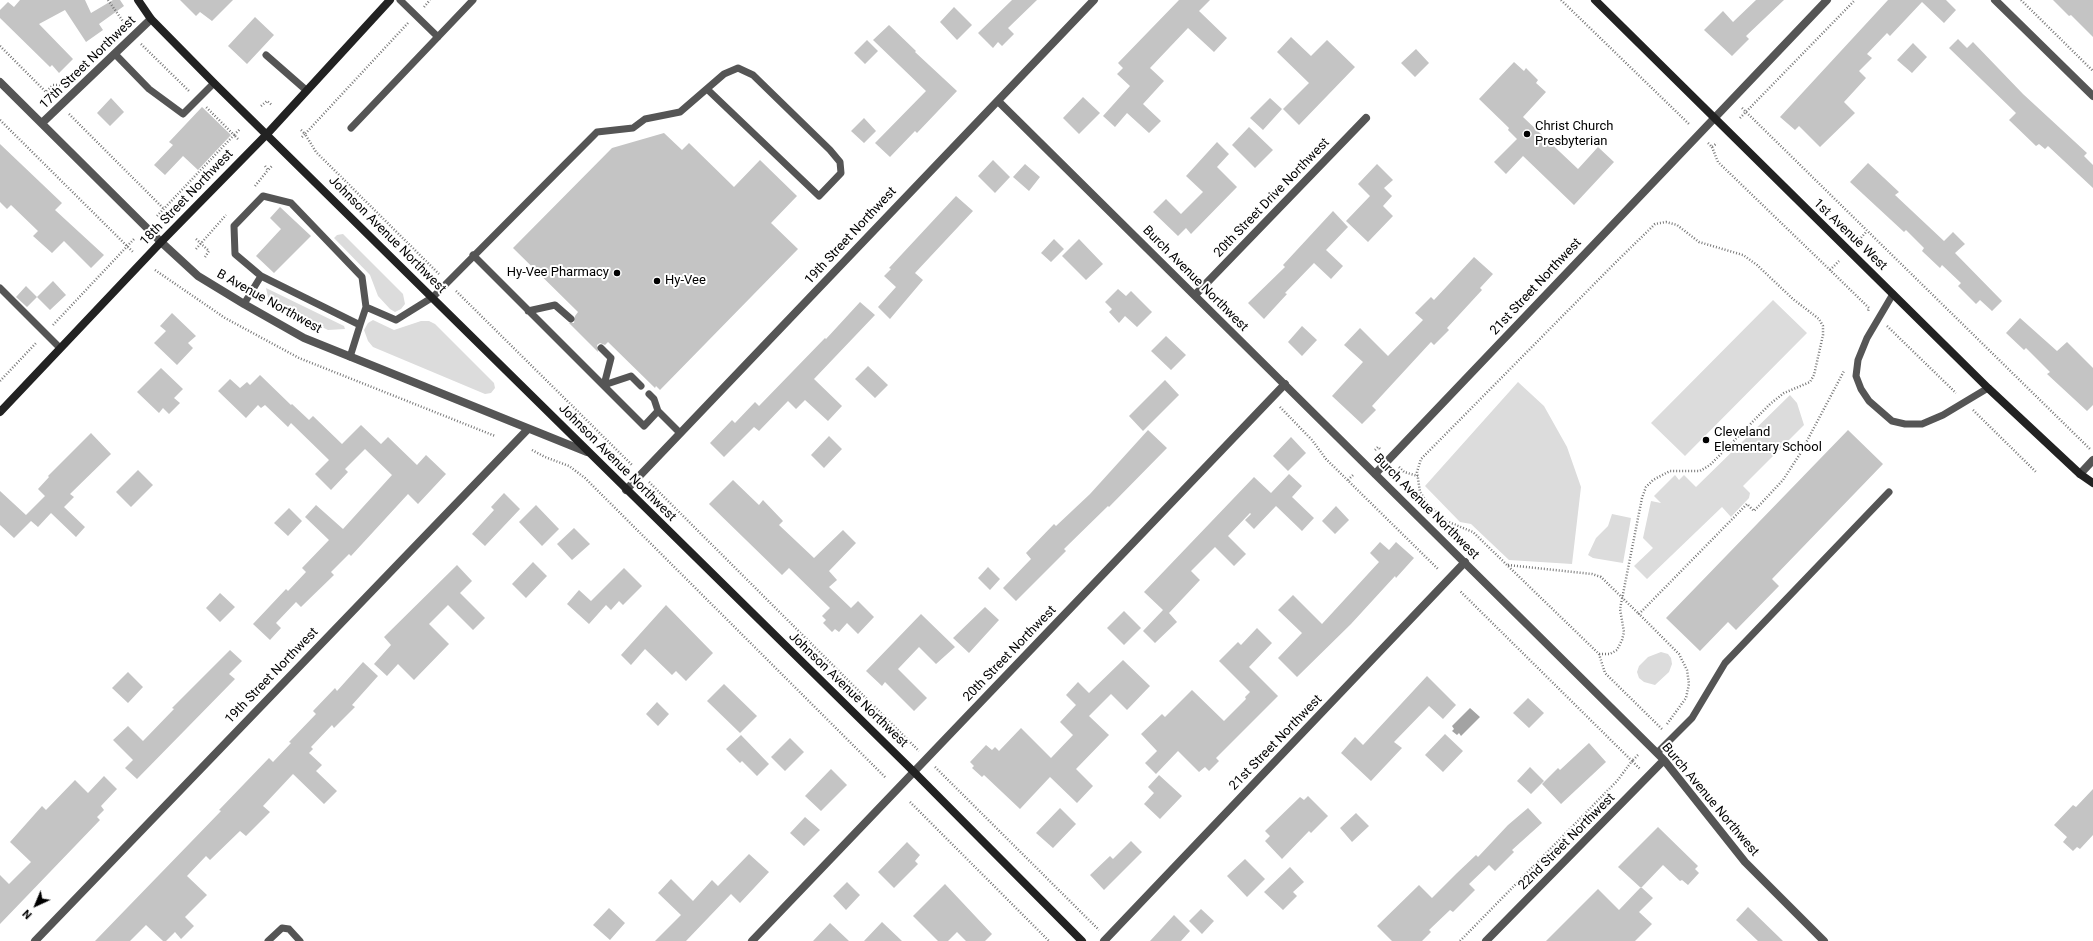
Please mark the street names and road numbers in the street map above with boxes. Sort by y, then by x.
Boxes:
street label: 17th Street Northwest [37,13,139,113]
street label: 20th Street Drive Northwest [1211,135,1333,261]
street label: 18th Street Northwest [137,147,237,249]
street label: Johnson Avenue Northwest [325,173,449,297]
street label: 19th Street Northwest [802,184,900,288]
street label: 1st Avenue West [1810,196,1890,274]
street label: Burch Avenue Northwest [1139,223,1251,335]
street label: 21st Street Northwest [1487,235,1585,339]
street label: B Avenue Northwest [214,267,324,337]
street label: Johnson Avenue Northwest [555,401,679,525]
street label: Burch Avenue Northwest [1370,451,1482,563]
street label: 20th Street Northwest [960,603,1060,705]
street label: 19th Street Northwest [222,625,322,727]
street label: Johnson Avenue Northwest [785,629,911,751]
street label: 21st Street Northwest [1226,692,1326,794]
street label: Burch Avenue Northwest [1658,740,1762,860]
street label: 22nd Street Northwest [1515,790,1619,894]

